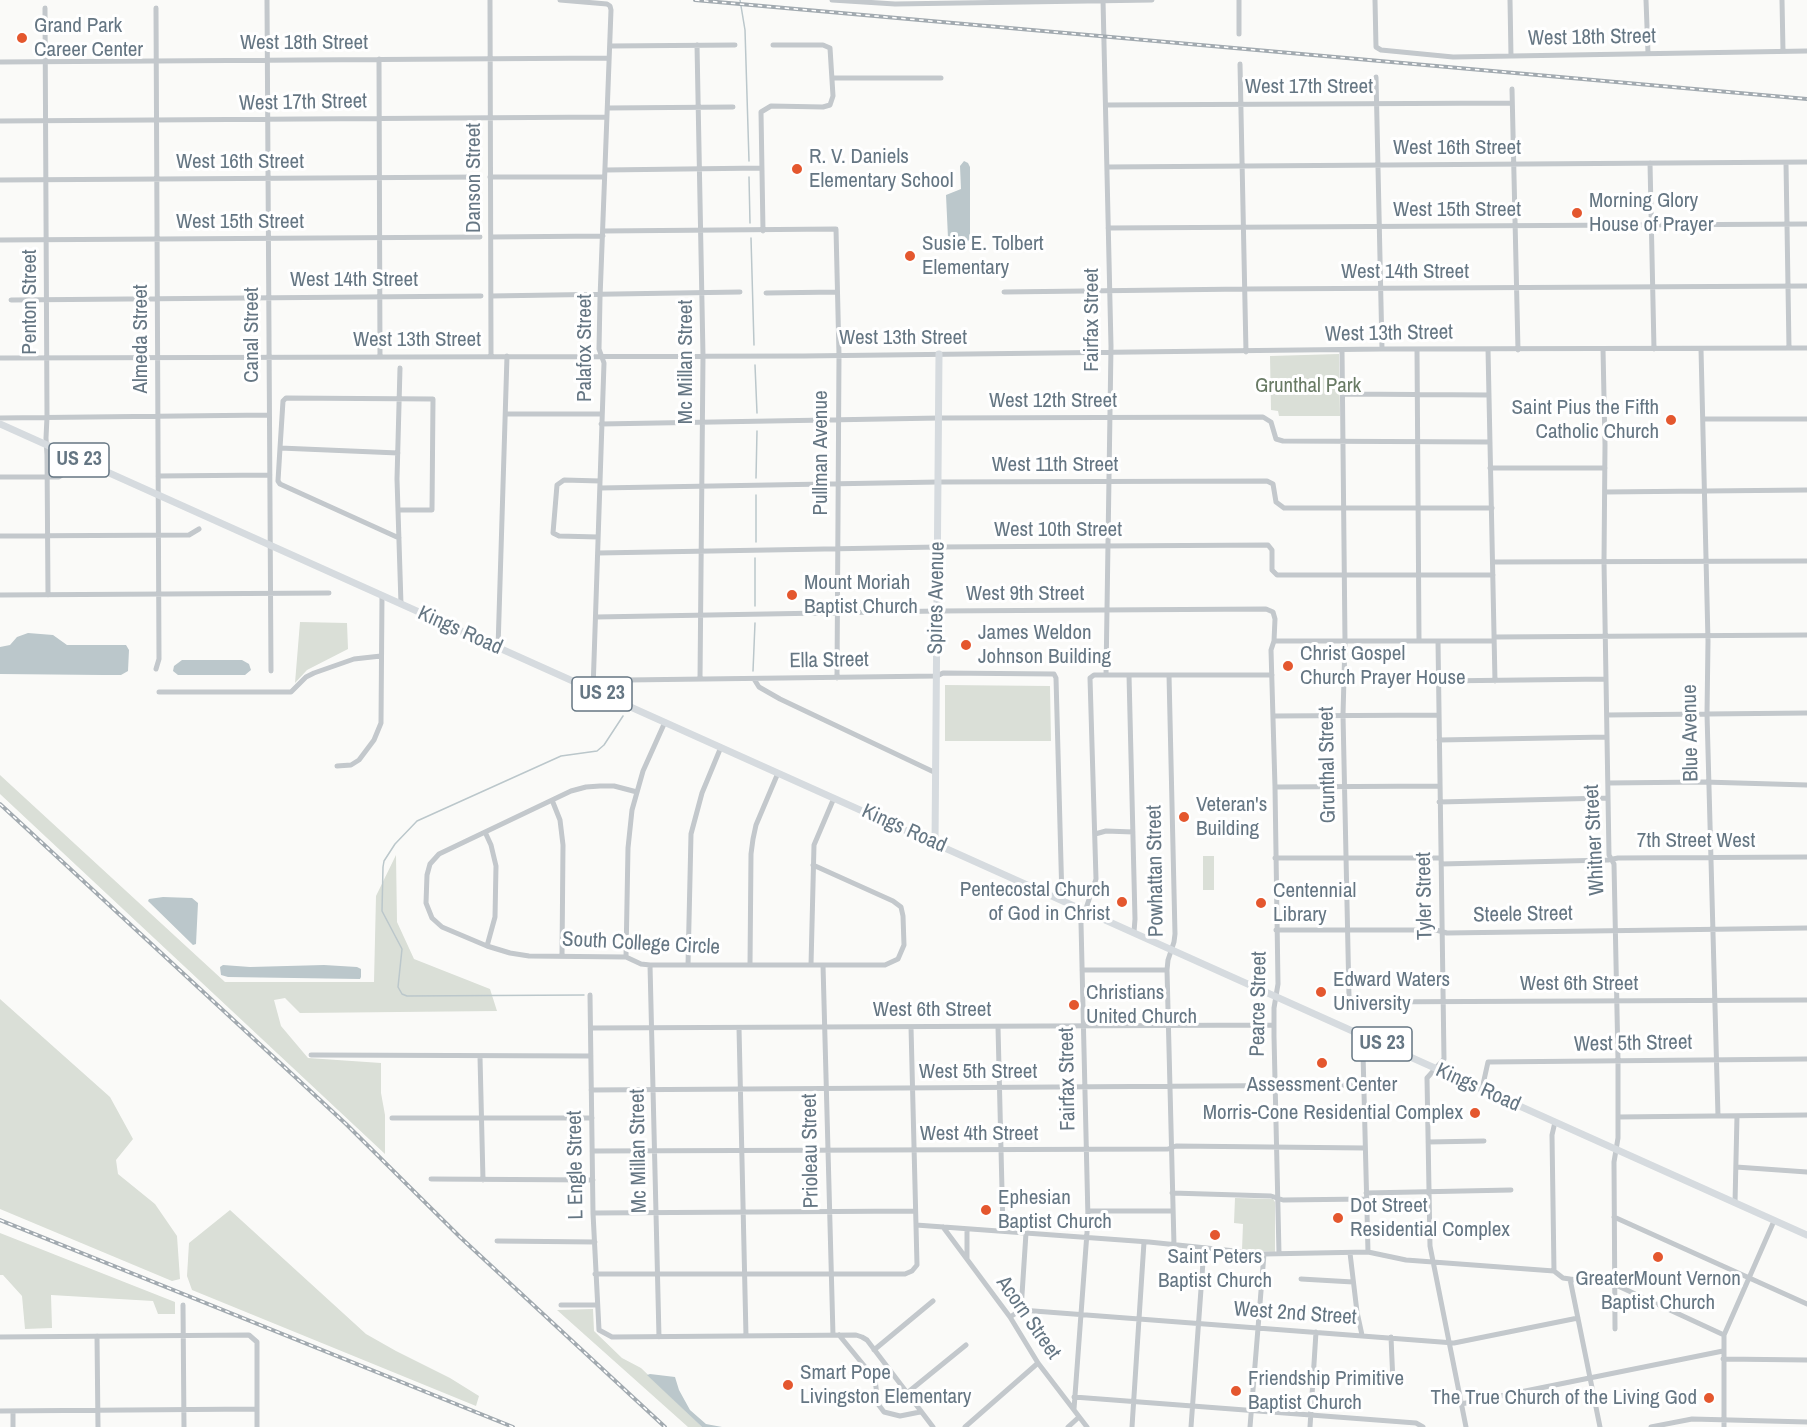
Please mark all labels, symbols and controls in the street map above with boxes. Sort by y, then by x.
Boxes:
place label: Grand Park Career Center [34,13,143,63]
street label: West 18th Street [1528,24,1656,52]
street label: West 18th Street [240,30,368,56]
marker: Grand Park Career Center [15,31,29,45]
street label: West 17th Street [1245,74,1373,100]
street label: West 17th Street [239,89,367,117]
street label: Danson Street [461,123,487,233]
street label: West 16th Street [1393,135,1521,161]
place label: R. V. Daniels Elementary School [809,144,954,194]
street label: West 16th Street [176,149,304,175]
marker: R. V. Daniels Elementary School [790,162,804,176]
place label: Morning Glory House of Prayer [1589,188,1713,238]
street label: West 15th Street [1393,197,1521,223]
marker: Morning Glory House of Prayer [1570,206,1584,220]
street label: West 15th Street [176,209,304,235]
place label: Susie E. Tolbert Elementary [922,231,1044,281]
street label: Penton Street [17,249,43,355]
marker: Susie E. Tolbert Elementary [903,249,917,263]
street label: West 14th Street [1341,259,1469,285]
street label: West 14th Street [290,267,418,293]
street label: Fairfax Street [1079,268,1105,372]
street label: Almeda Street [128,284,154,394]
street label: Canal Street [239,287,265,383]
street label: Palafox Street [572,294,598,402]
street label: Mc Millan Street [673,300,699,424]
street label: West 13th Street [1325,320,1453,348]
street label: West 13th Street [839,325,967,351]
street label: West 13th Street [353,327,481,353]
park label: Grunthal Park [1255,373,1361,399]
street label: West 12th Street [989,388,1117,414]
street label: Pullman Avenue [808,390,834,516]
place label: Saint Pius the Fifth Catholic Church [1512,395,1659,445]
marker: Saint Pius the Fifth Catholic Church [1664,413,1678,427]
road number: US 23 [49,443,109,477]
street label: West 11th Street [992,452,1118,478]
street label: West 10th Street [994,517,1122,543]
street label: Spires Avenue [923,541,951,655]
place label: Mount Moriah Baptist Church [804,570,918,620]
street label: West 9th Street [966,581,1084,607]
marker: Mount Moriah Baptist Church [785,588,799,602]
street label: Kings Road [414,601,506,661]
place label: James Weldon Johnson Building [978,620,1111,670]
marker: James Weldon Johnson Building [959,638,973,652]
place label: Christ Gospel Church Prayer House [1300,641,1466,691]
street label: Ella Street [789,648,869,674]
marker: Christ Gospel Church Prayer House [1281,659,1295,673]
road number: US 23 [572,677,632,711]
street label: Blue Avenue [1678,684,1704,782]
street label: Grunthal Street [1314,706,1342,824]
street label: Whitner Street [1580,784,1610,896]
place label: Veteran's Building [1196,792,1267,842]
street label: Kings Road [858,799,950,859]
street label: Powhattan Street [1142,805,1170,937]
marker: Veteran's Building [1177,810,1191,824]
street label: 7th Street West [1637,828,1755,854]
street label: Tyler Street [1412,852,1438,940]
place label: Pentecostal Church of God in Christ [960,877,1110,927]
place label: Centennial Library [1273,878,1356,928]
marker: Pentecostal Church of God in Christ [1115,895,1129,909]
marker: Centennial Library [1254,896,1268,910]
street label: Steele Street [1473,902,1573,928]
street label: South College Circle [561,927,721,961]
street label: Pearce Street [1245,951,1273,1057]
place label: Edward Waters University [1333,967,1450,1017]
street label: West 6th Street [1520,971,1638,997]
place label: Christians United Church [1086,980,1197,1030]
marker: Edward Waters University [1314,985,1328,999]
street label: West 6th Street [873,997,991,1023]
marker: Christians United Church [1067,998,1081,1012]
street label: Fairfax Street [1054,1027,1082,1131]
road number: US 23 [1352,1027,1412,1061]
street label: West 5th Street [1574,1030,1692,1058]
marker: Assessment Center [1315,1056,1329,1070]
street label: Kings Road [1432,1058,1524,1118]
street label: West 5th Street [919,1059,1037,1085]
place label: Assessment Center [1247,1072,1397,1098]
street label: Mc Millan Street [625,1089,653,1213]
street label: Prioleau Street [797,1093,825,1209]
place label: Morris-Cone Residential Complex [1203,1100,1463,1126]
marker: Morris-Cone Residential Complex [1468,1106,1482,1120]
street label: L Engle Street [562,1110,590,1220]
street label: West 4th Street [920,1121,1038,1147]
place label: Ephesian Baptist Church [998,1185,1112,1235]
place label: Dot Street Residential Complex [1350,1193,1510,1243]
marker: Ephesian Baptist Church [979,1203,993,1217]
marker: Dot Street Residential Complex [1331,1211,1345,1225]
marker: Saint Peters Baptist Church [1208,1228,1222,1242]
place label: Saint Peters Baptist Church [1158,1244,1272,1294]
marker: GreaterMount Vernon Baptist Church [1651,1250,1665,1264]
place label: GreaterMount Vernon Baptist Church [1575,1266,1741,1316]
street label: Acorn Street [990,1272,1066,1364]
street label: West 2nd Street [1233,1297,1357,1331]
place label: Smart Pope Livingston Elementary [800,1360,971,1410]
place label: Friendship Primitive Baptist Church [1248,1366,1404,1416]
marker: Smart Pope Livingston Elementary [781,1378,795,1392]
marker: Friendship Primitive Baptist Church [1229,1384,1243,1398]
place label: The True Church of the Living God [1431,1385,1697,1411]
marker: The True Church of the Living God [1702,1391,1716,1405]

